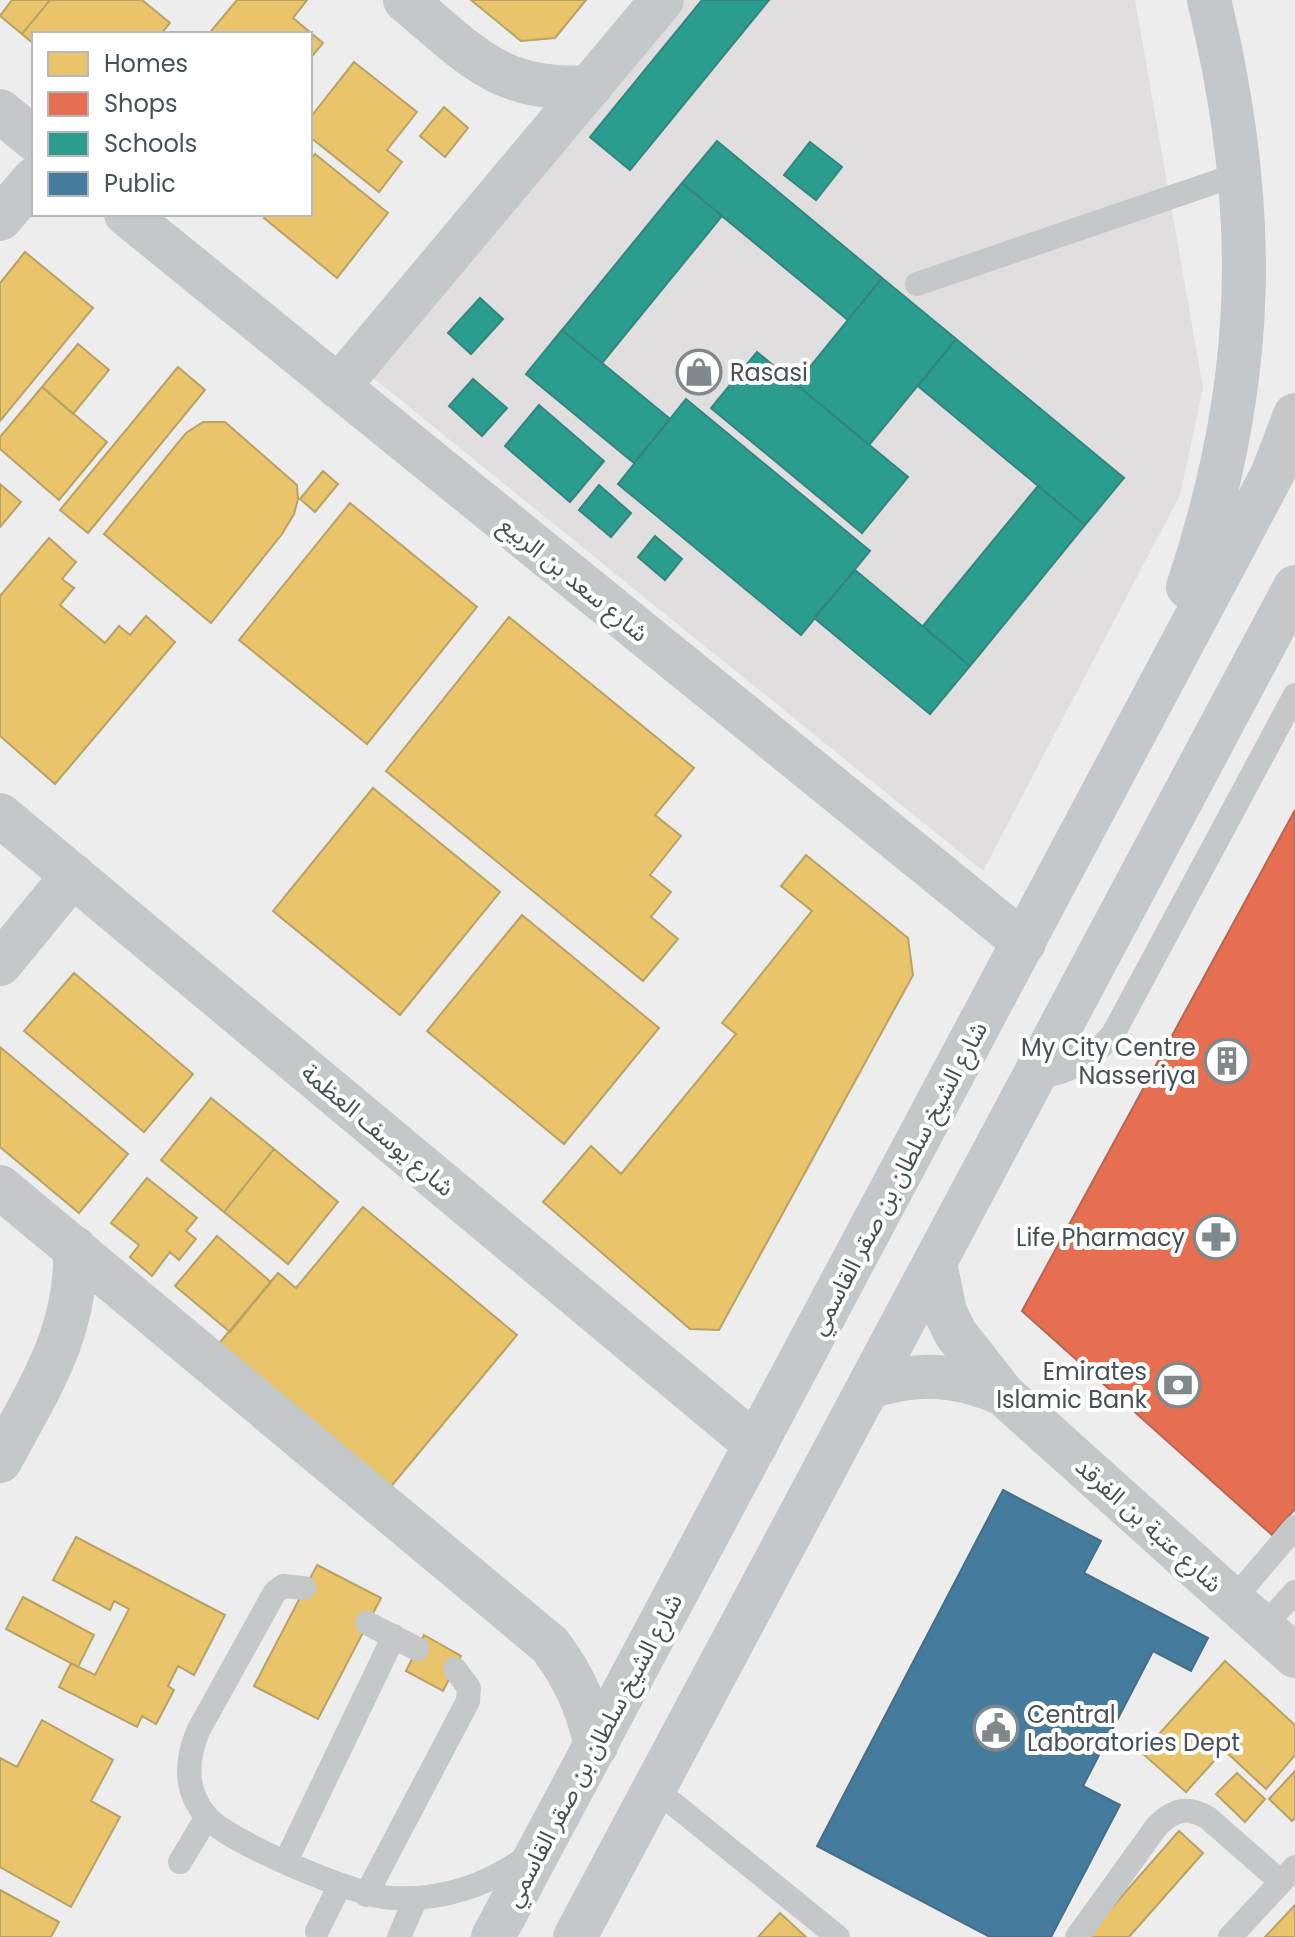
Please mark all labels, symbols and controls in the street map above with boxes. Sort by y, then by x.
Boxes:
legend [32,32,312,216]
text: Homes [104,47,188,80]
text: Shops [104,87,178,120]
text: Schools [104,127,197,160]
text: Public [104,167,176,200]
shop icon: Rasasi [675,348,723,396]
place label: Rasasi [730,356,808,389]
street label: شارع سعد بن الربيع [492,509,655,650]
street label: شارع الشيخ سلطان بن صقر القاسمي [801,1016,997,1342]
place label: My City Centre Nasseriya [1021,1031,1196,1092]
building icon: My City Centre Nasseriya [1203,1037,1251,1085]
street label: شارع يوسف العظمة [294,1056,461,1205]
pharmacy icon: Life Pharmacy [1192,1213,1240,1261]
place label: Life Pharmacy [1016,1221,1185,1254]
place label: Emirates Islamic Bank [996,1355,1148,1416]
bank icon: Emirates Islamic Bank [1154,1361,1202,1409]
street label: شارع عتبة بن الفرقد [1068,1450,1230,1601]
street label: شارع الشيخ سلطان بن صقر القاسمي [496,1588,692,1914]
place label: Central Laboratories Dept [1027,1698,1240,1759]
public building icon: Central Laboratories Dept [972,1704,1020,1752]

